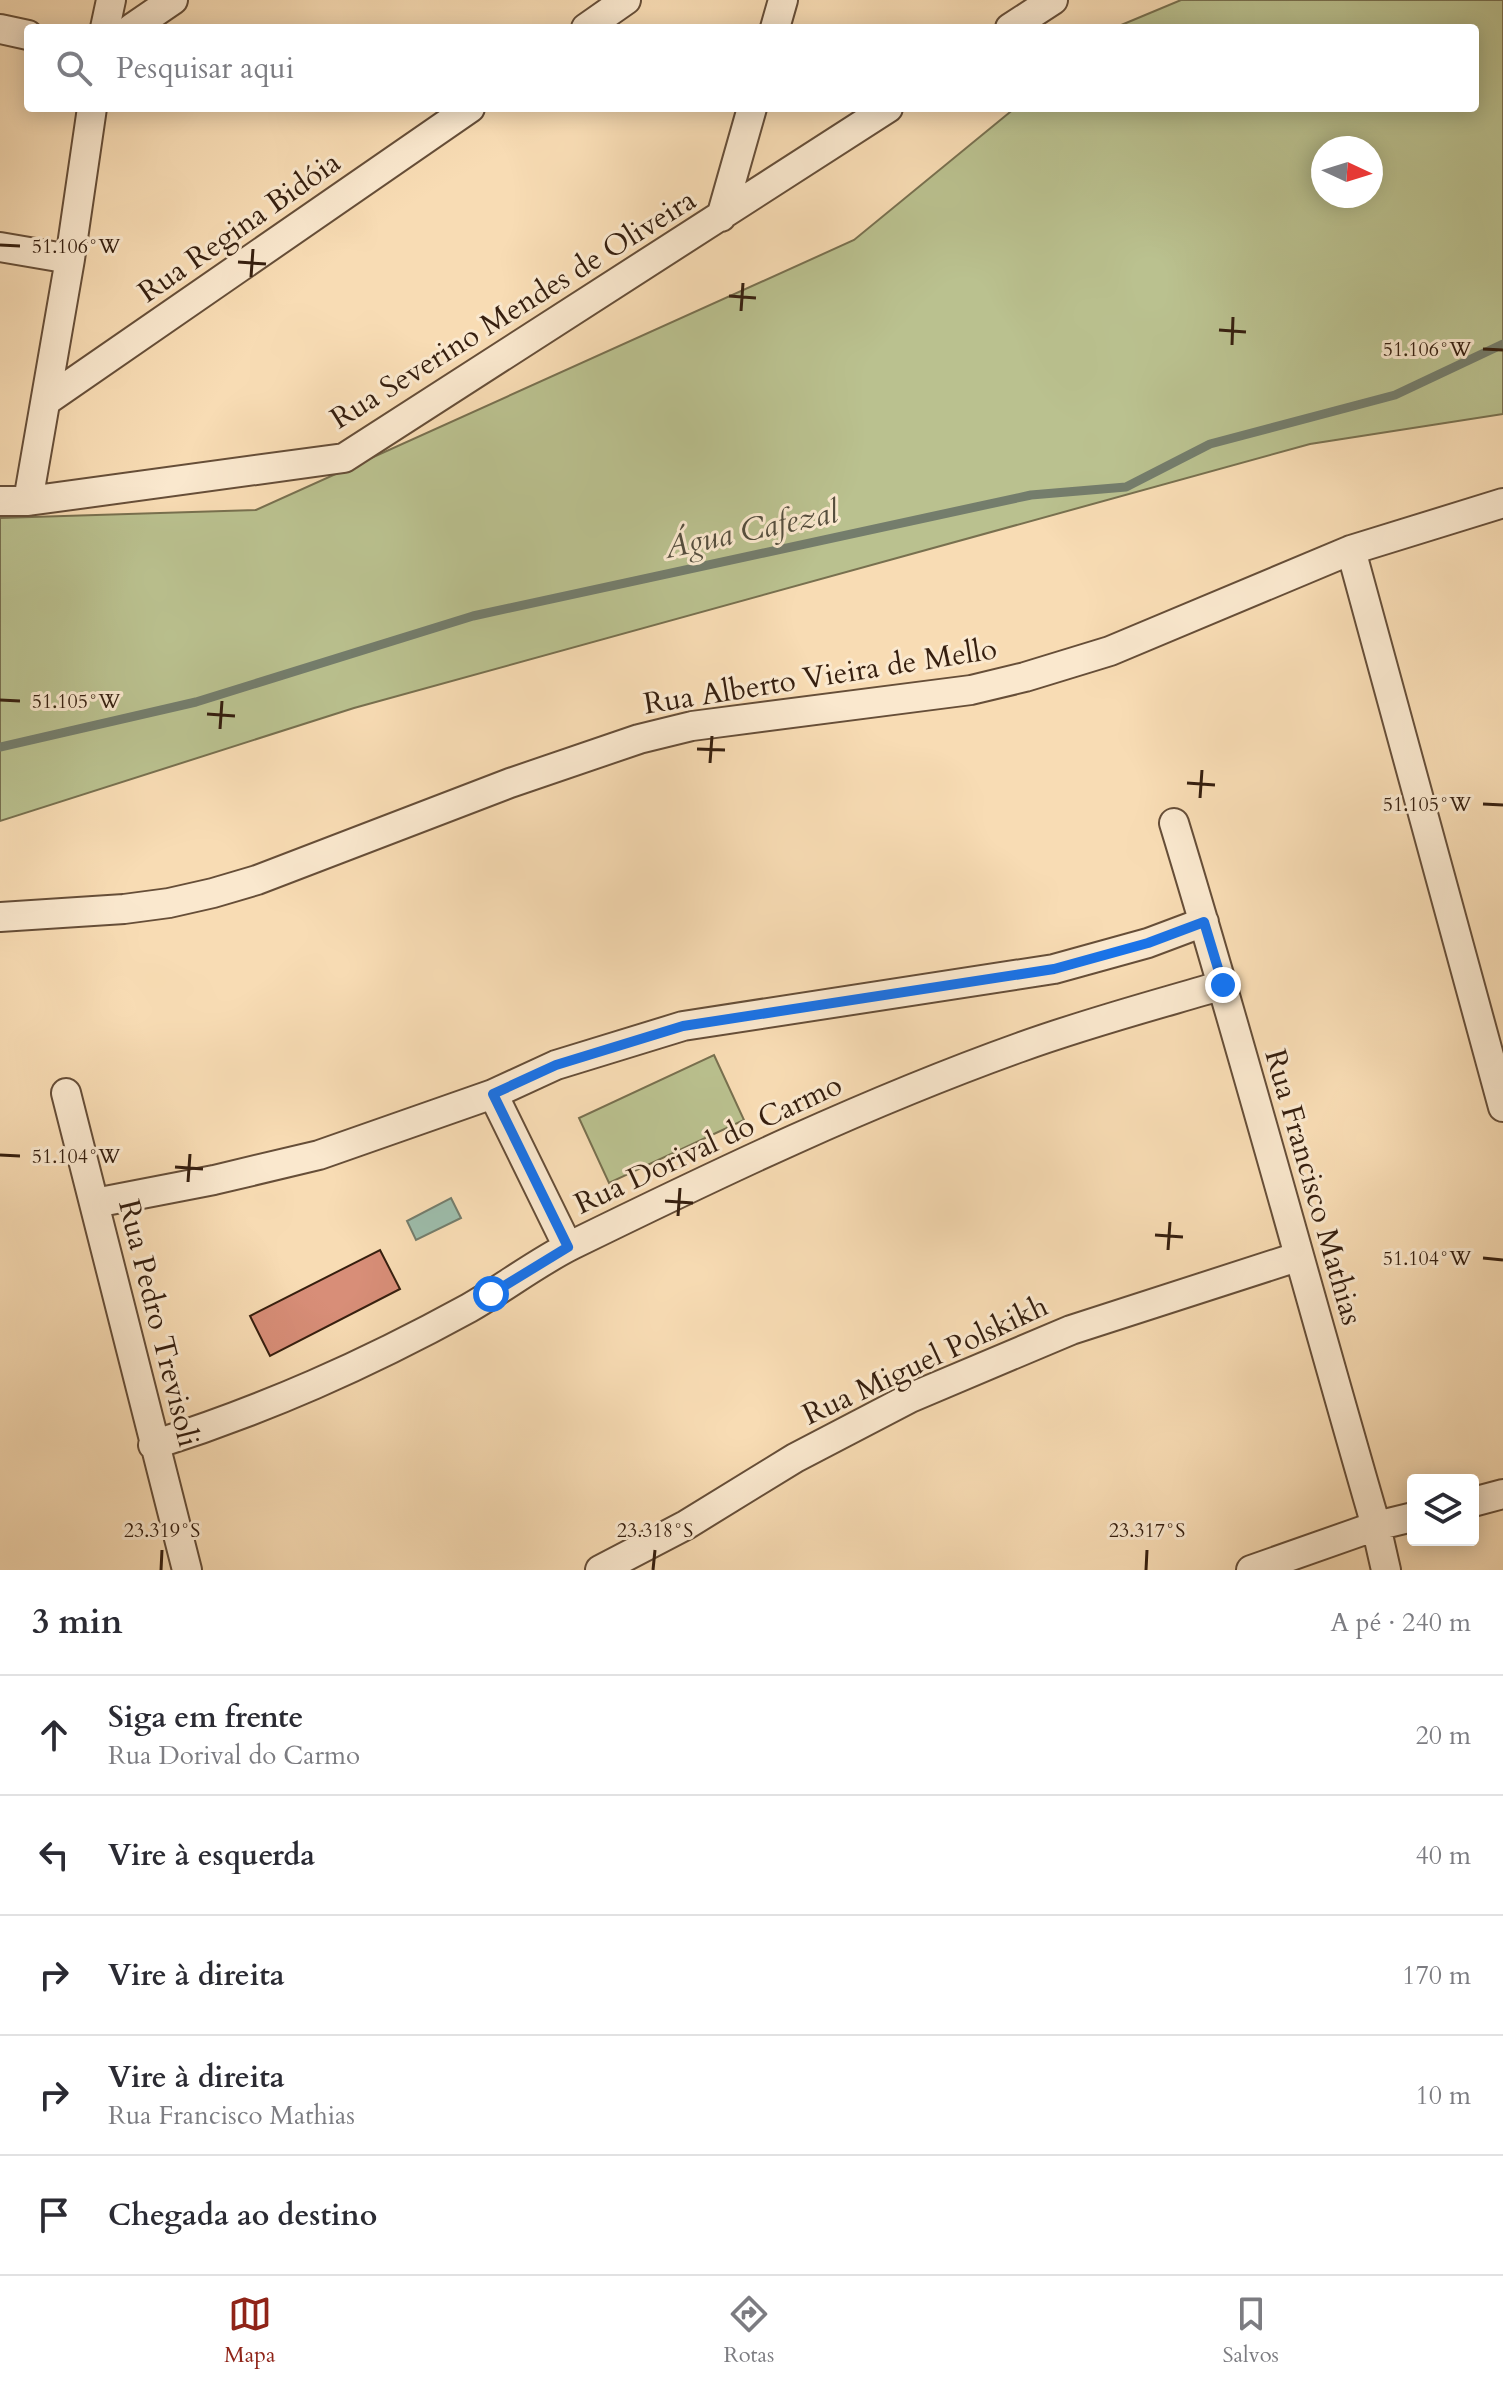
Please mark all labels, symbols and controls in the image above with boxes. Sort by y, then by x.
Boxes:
search box [24,24,1479,112]
icon: search [52,46,96,90]
text: Pesquisar aqui [116,48,294,89]
north arrow [1311,136,1383,208]
street label: Rua Regina Bidóia [130,142,349,313]
street label: Rua Severino Mendes de Oliveira [323,180,704,439]
text: 51.106°W [32,233,121,260]
text: 51.106°W [1383,336,1472,363]
water label: Água Cafezal [659,490,843,570]
street label: Rua Alberto Vieira de Mello [640,628,1000,725]
text: 51.105°W [32,688,121,715]
text: 51.105°W [1383,791,1472,818]
route end [1205,967,1241,1003]
street label: Rua Francisco Mathias [1255,1044,1373,1330]
street label: Rua Dorival do Carmo [568,1064,849,1224]
text: 51.104°W [32,1143,121,1170]
street label: Rua Pedro Trevisoli [108,1195,209,1451]
text: 51.104°W [1383,1245,1472,1272]
route start [473,1276,509,1312]
street label: Rua Miguel Polskikh [796,1285,1055,1435]
map controls [1407,1474,1479,1546]
button: layers [1407,1474,1479,1546]
text: 23.319°S [124,1517,200,1544]
text: 23.318°S [617,1517,693,1544]
text: 23.317°S [1109,1517,1185,1544]
text: 3 min [32,1599,123,1645]
text: A pé · 240 m [1330,1605,1471,1640]
text: Siga em frente [108,1697,303,1738]
icon: ahead [32,1713,76,1757]
text: 20 m [1415,1718,1471,1753]
text: Rua Dorival do Carmo [108,1738,360,1773]
icon: left [32,1833,76,1877]
text: Vire à esquerda [108,1835,315,1876]
text: 40 m [1415,1838,1471,1873]
icon: right [32,1953,76,1997]
text: Vire à direita [108,1955,285,1996]
text: 170 m [1402,1958,1471,1993]
text: Vire à direita [108,2057,285,2098]
icon: right [32,2073,76,2117]
text: 10 m [1415,2078,1471,2113]
text: Rua Francisco Mathias [108,2098,355,2133]
icon: arrive [32,2193,76,2237]
text: Chegada ao destino [108,2195,377,2236]
tab: Mapa [224,2292,275,2370]
tab: Rotas [723,2292,774,2370]
tab: Salvos [1222,2292,1279,2370]

